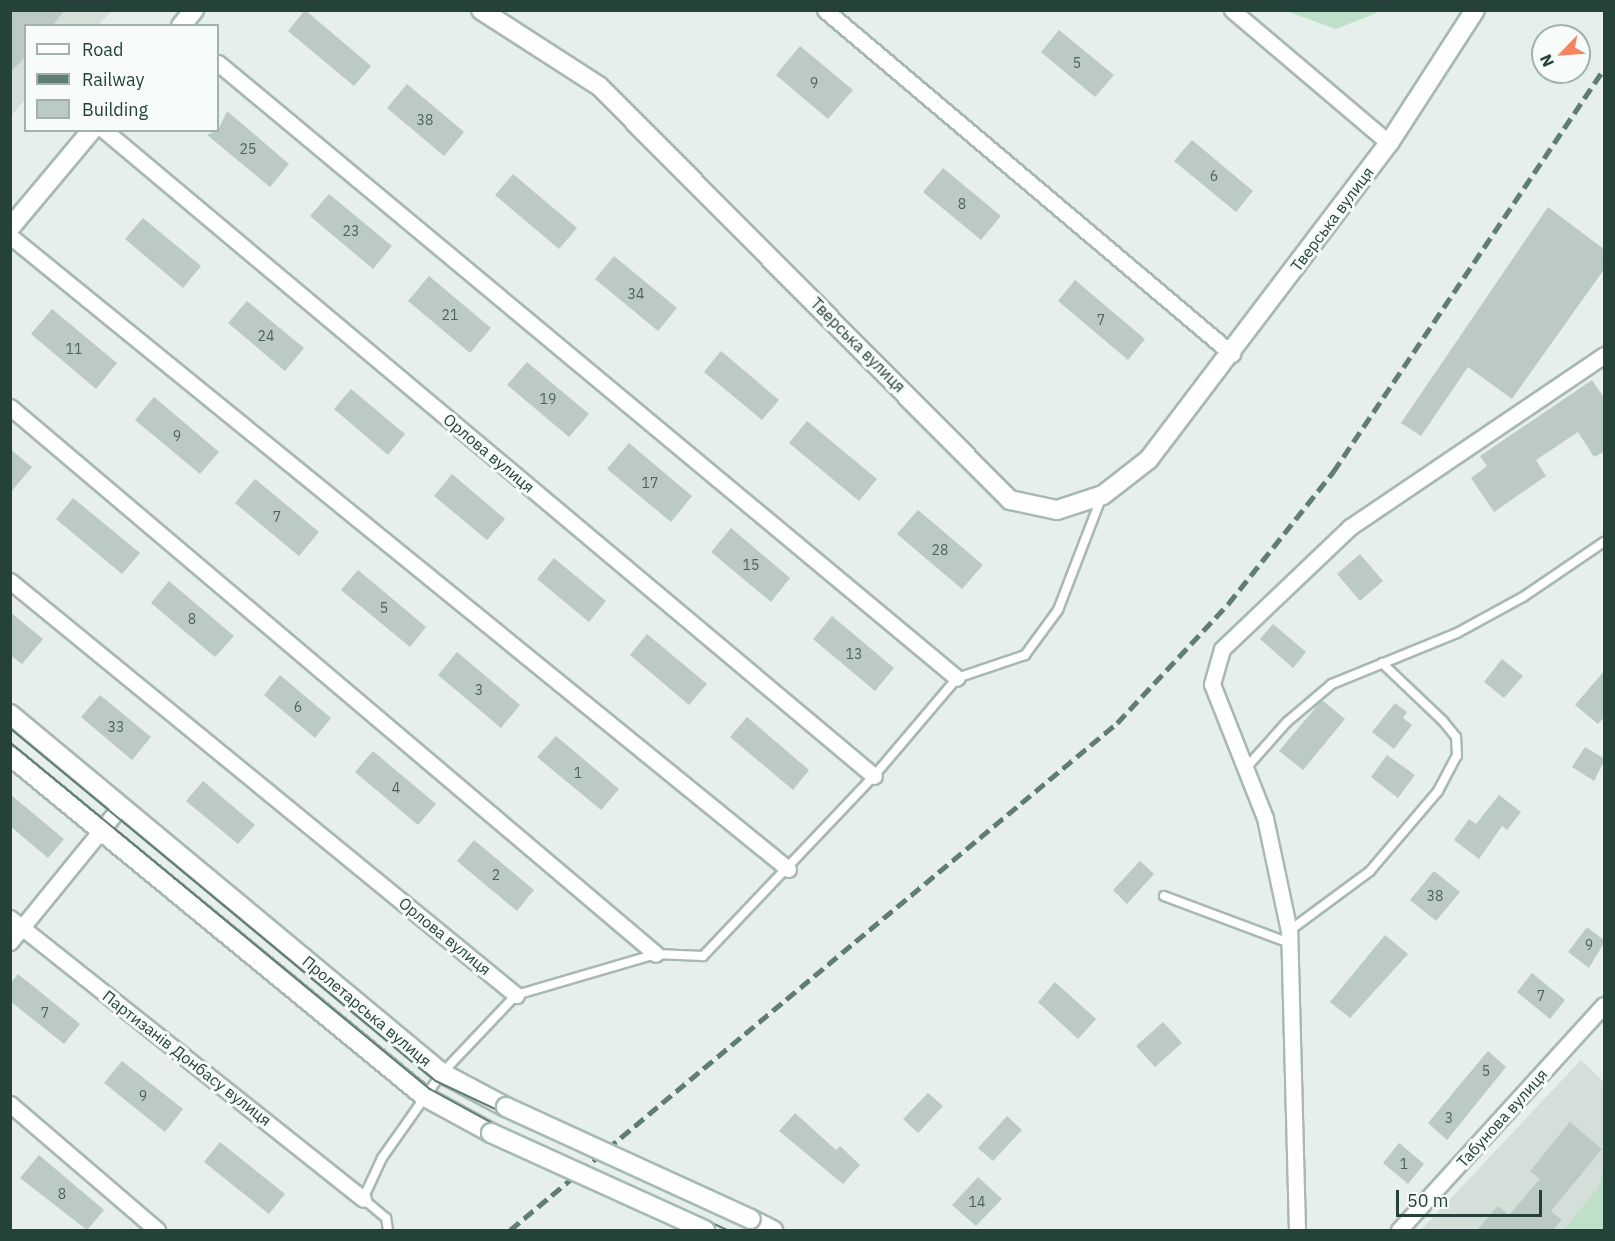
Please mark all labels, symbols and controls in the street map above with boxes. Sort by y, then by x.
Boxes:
legend [24,24,219,132]
north arrow [1531,24,1591,84]
text: Road [82,38,123,61]
text: N [1535,51,1558,70]
house number: 5 [1073,55,1081,71]
text: Railway [82,68,144,91]
house number: 9 [810,75,818,91]
text: Building [82,98,148,121]
house number: 38 [417,112,433,128]
house number: 25 [240,141,256,157]
street label: Тверська вулиця [1286,163,1378,275]
house number: 6 [1210,168,1218,184]
house number: 8 [958,196,966,212]
house number: 23 [343,223,359,239]
house number: 34 [628,286,644,302]
street label: Тверська вулиця [807,294,909,396]
house number: 21 [442,307,458,323]
house number: 7 [1097,312,1105,328]
house number: 24 [258,328,274,344]
house number: 11 [66,341,82,357]
house number: 19 [540,391,556,407]
street label: Орлова вулиця [440,409,538,497]
house number: 9 [173,428,181,444]
house number: 17 [642,475,658,491]
house number: 7 [273,509,281,525]
house number: 28 [932,542,948,558]
house number: 15 [743,557,759,573]
house number: 5 [380,600,388,616]
house number: 8 [188,611,196,627]
house number: 13 [846,646,862,662]
house number: 3 [475,682,483,698]
house number: 6 [294,699,302,715]
house number: 33 [108,719,124,735]
house number: 1 [574,765,582,781]
house number: 4 [392,780,400,796]
house number: 2 [492,867,500,883]
house number: 38 [1427,888,1443,904]
street label: Орлова вулиця [395,893,495,979]
house number: 9 [1585,937,1593,953]
street label: Пролетарська вулиця [299,951,435,1071]
street label: Партизанів Донбасу вулиця [99,986,275,1130]
house number: 7 [1537,988,1545,1004]
house number: 7 [41,1005,49,1021]
house number: 5 [1482,1063,1490,1079]
street label: Табунова вулиця [1453,1065,1551,1171]
house number: 9 [139,1088,147,1104]
house number: 3 [1445,1110,1453,1126]
house number: 1 [1400,1156,1408,1172]
scale bar [1399,1178,1544,1216]
house number: 8 [58,1186,66,1202]
text: 50 m [1407,1189,1449,1212]
house number: 14 [969,1194,985,1210]

